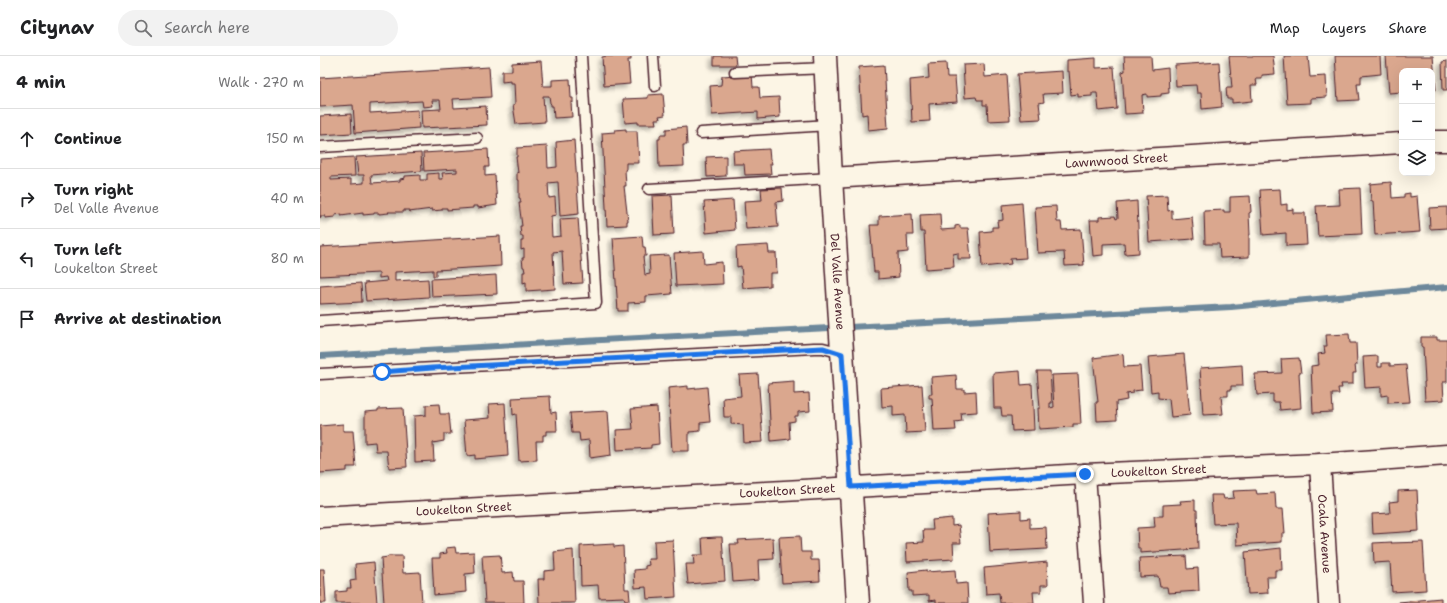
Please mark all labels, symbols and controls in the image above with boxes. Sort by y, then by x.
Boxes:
search box [118,10,398,46]
text: Citynav [20,15,94,40]
icon: search [132,17,154,39]
text: Search here [164,18,250,38]
text: Map [1270,19,1300,37]
text: Layers [1322,19,1366,37]
text: Share [1388,19,1427,37]
map controls [1399,68,1435,176]
button: + [1399,68,1435,104]
text: 4 min [16,71,66,93]
text: Walk · 270 m [218,74,304,91]
button: − [1399,104,1435,140]
icon: ahead [16,128,38,150]
text: Continue [54,129,122,149]
text: 150 m [266,130,304,147]
button: layers [1399,140,1435,176]
street label: Lawnwood Street [1065,149,1168,172]
text: Turn right [54,180,134,200]
icon: right [16,188,38,210]
text: 40 m [270,190,304,207]
text: Del Valle Avenue [54,200,159,217]
street label: Del Valle Avenue [827,233,849,331]
text: Turn left [54,240,122,260]
icon: left [16,248,38,270]
text: 80 m [270,250,304,267]
text: Loukelton Street [54,260,158,277]
icon: arrive [16,308,38,330]
text: Arrive at destination [54,309,222,329]
route start [373,363,391,381]
street label: Loukelton Street [1110,461,1207,481]
route end [1076,465,1094,483]
street label: Loukelton Street [739,480,836,501]
street label: Ocala Avenue [1314,494,1335,574]
street label: Loukelton Street [415,498,512,520]

